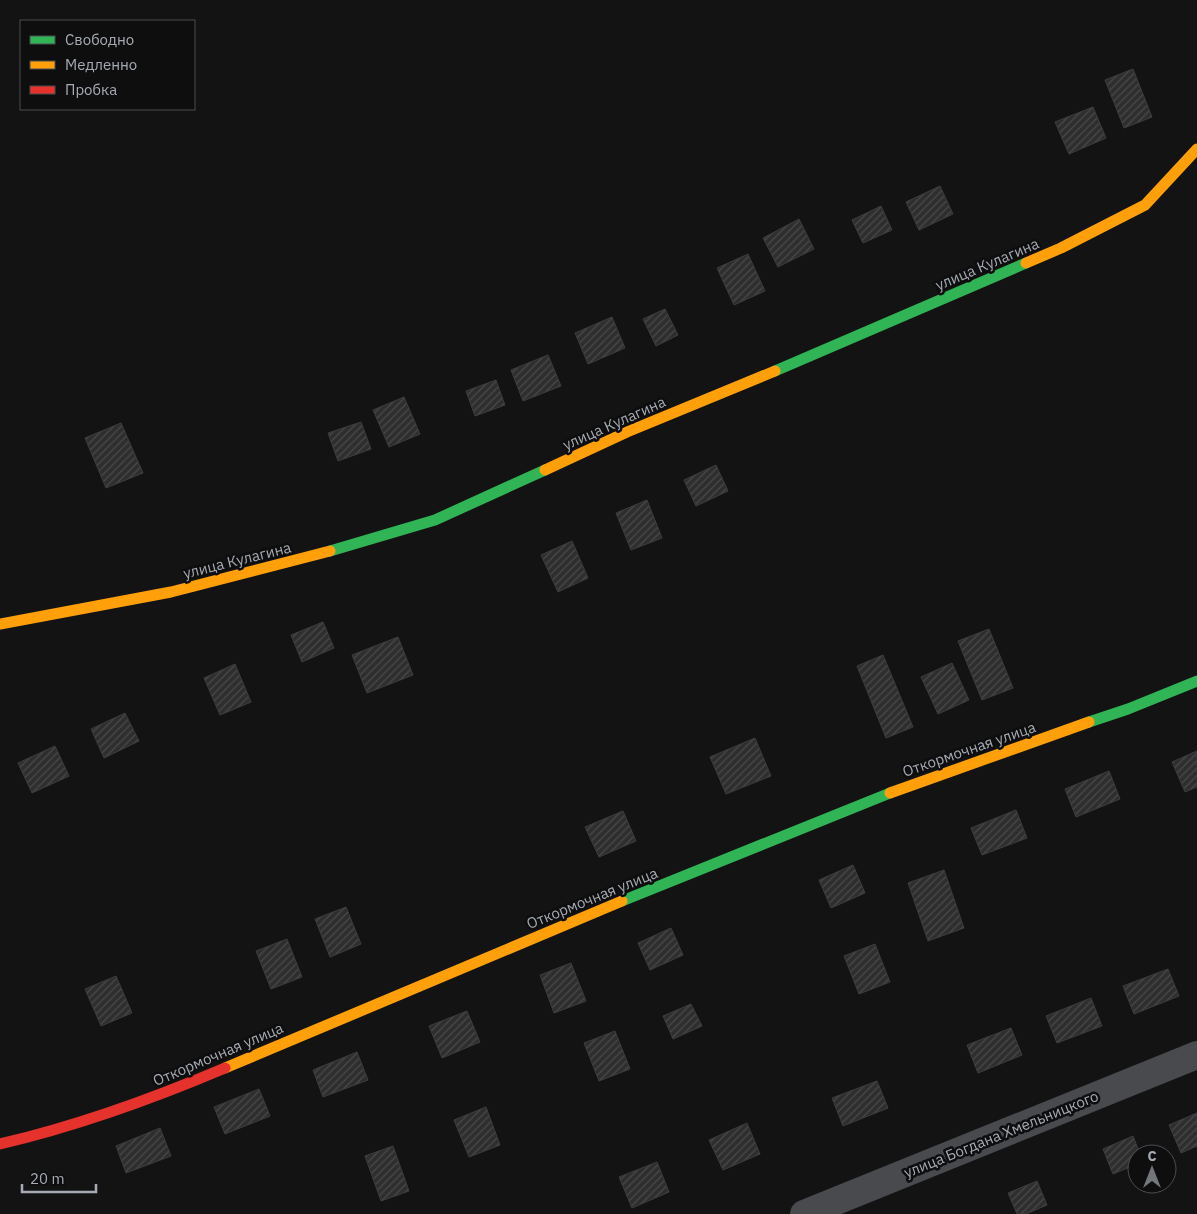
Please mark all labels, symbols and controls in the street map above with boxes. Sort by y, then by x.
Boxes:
legend [20,20,195,110]
text: Свободно [65,30,134,49]
text: Медленно [65,55,137,74]
text: Пробка [65,80,117,99]
street label: улица Кулагина [932,234,1042,294]
street label: улица Кулагина [560,392,668,454]
street label: улица Кулагина [181,537,293,583]
street label: Откормочная улица [900,717,1038,781]
street label: Откормочная улица [524,863,660,933]
street label: Откормочная улица [150,1018,286,1090]
street label: улица Богдана Хмельницкого [901,1086,1101,1182]
north arrow [1127,1144,1177,1194]
text: С [1147,1147,1157,1165]
scale bar [22,1162,96,1194]
text: 20 m [30,1169,65,1188]

